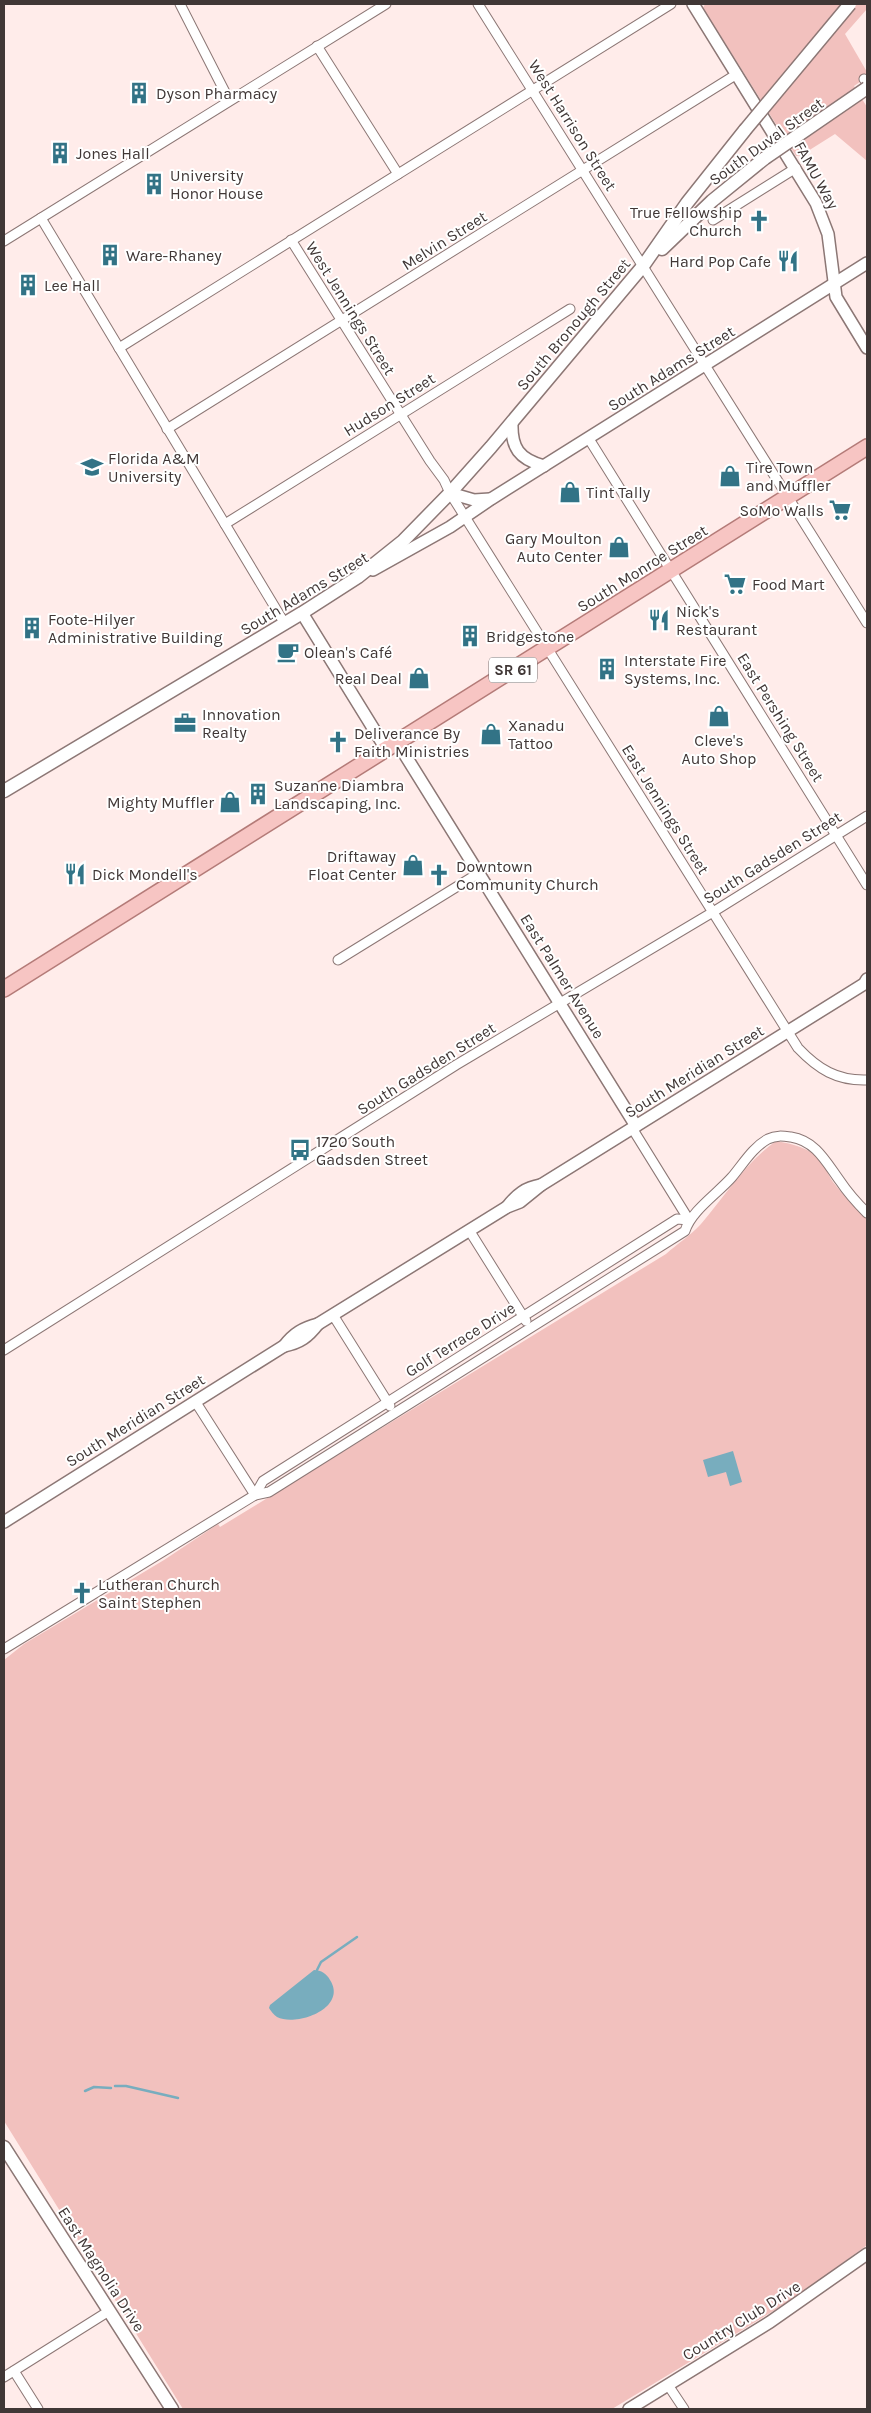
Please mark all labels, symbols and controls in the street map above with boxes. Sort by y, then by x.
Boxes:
street label: West Harrison Street [525,56,621,194]
building icon: Dyson Pharmacy [126,80,152,106]
place label: Dyson Pharmacy [156,84,278,103]
street label: South Duval Street [705,93,827,189]
street label: FAMU Way [790,138,843,213]
building icon: Jones Hall [47,140,73,166]
place label: Jones Hall [76,144,150,163]
place label: University Honor House [170,166,263,203]
building icon: University Honor House [141,171,167,197]
place label: True Fellowship Church [630,203,742,240]
street label: Melvin Street [398,207,490,274]
church icon: True Fellowship Church [746,208,772,234]
street label: West Jennings Street [302,238,399,379]
building icon: Ware-Rhaney [97,242,123,268]
place label: Ware-Rhaney [126,246,222,265]
restaurant icon: Hard Pop Cafe [775,248,801,274]
place label: Hard Pop Cafe [669,252,771,271]
street label: South Bronough Street [513,254,634,394]
building icon: Lee Hall [15,272,41,298]
place label: Lee Hall [44,276,100,295]
street label: South Adams Street [604,322,738,415]
street label: Hudson Street [340,369,439,440]
place label: Florida A&M University [108,449,200,486]
school or university icon: Florida A&M University [79,454,105,480]
place label: Tire Town and Muffler [746,458,831,495]
shop icon: Tire Town and Muffler [717,463,743,489]
shop icon: Tint Tally [557,479,583,505]
place label: Tint Tally [586,483,651,502]
supermarket icon: SoMo Walls [827,497,853,523]
place label: SoMo Walls [740,501,824,520]
street label: South Monroe Street [574,521,711,616]
place label: Gary Moulton Auto Center [505,529,602,566]
shop icon: Gary Moulton Auto Center [606,534,632,560]
street label: South Adams Street [237,548,372,639]
supermarket icon: Food Mart [722,571,748,597]
place label: Food Mart [752,575,825,594]
place label: Nick's Restaurant [676,602,757,639]
restaurant icon: Nick's Restaurant [646,607,672,633]
place label: Foote-Hilyer Administrative Building [48,610,223,647]
building icon: Foote-Hilyer Administrative Building [19,615,45,641]
building icon: Bridgestone [457,623,483,649]
place label: Bridgestone [486,627,574,646]
cafe icon: Olean's Café [275,639,301,665]
place label: Olean's Café [304,643,392,662]
street label: East Pershing Street [733,649,828,785]
place label: Interstate Fire Systems, Inc. [624,651,727,688]
building icon: Interstate Fire Systems, Inc. [594,656,620,682]
road number: SR 61 [489,658,537,682]
shop icon: Real Deal [406,665,432,691]
place label: Real Deal [335,669,402,688]
shop icon: Cleve's Auto Shop [706,703,732,729]
place label: Innovation Realty [202,705,281,742]
office icon: Innovation Realty [172,710,198,736]
place label: Xanadu Tattoo [508,716,565,753]
shop icon: Xanadu Tattoo [478,721,504,747]
place label: Deliverance By Faith Ministries [354,724,469,761]
church icon: Deliverance By Faith Ministries [325,729,351,755]
place label: Cleve's Auto Shop [682,731,756,768]
street label: East Jennings Street [618,741,713,878]
place label: Suzanne Diambra Landscaping, Inc. [274,776,404,813]
building icon: Suzanne Diambra Landscaping, Inc. [245,781,271,807]
shop icon: Mighty Muffler [217,789,243,815]
place label: Mighty Muffler [107,793,214,812]
street label: South Gadsden Street [700,807,845,908]
place label: Driftaway Float Center [308,847,397,884]
shop icon: Driftaway Float Center [400,852,426,878]
place label: Downtown Community Church [456,857,599,894]
restaurant icon: Dick Mondell's [62,861,88,887]
church icon: Downtown Community Church [426,862,452,888]
place label: Dick Mondell's [92,865,198,884]
street label: East Palmer Avenue [516,910,609,1042]
street label: South Gadsden Street [354,1018,499,1119]
street label: South Meridian Street [621,1021,767,1122]
place label: 1720 South Gadsden Street [316,1132,428,1169]
bus stop icon: 1720 South Gadsden Street [287,1137,313,1163]
street label: Golf Terrace Drive [402,1298,519,1381]
street label: South Meridian Street [62,1370,208,1471]
place label: Lutheran Church Saint Stephen [98,1575,220,1612]
church icon: Lutheran Church Saint Stephen [69,1580,95,1606]
street label: East Magnolia Drive [54,2203,149,2335]
street label: Country Club Drive [679,2276,804,2364]

